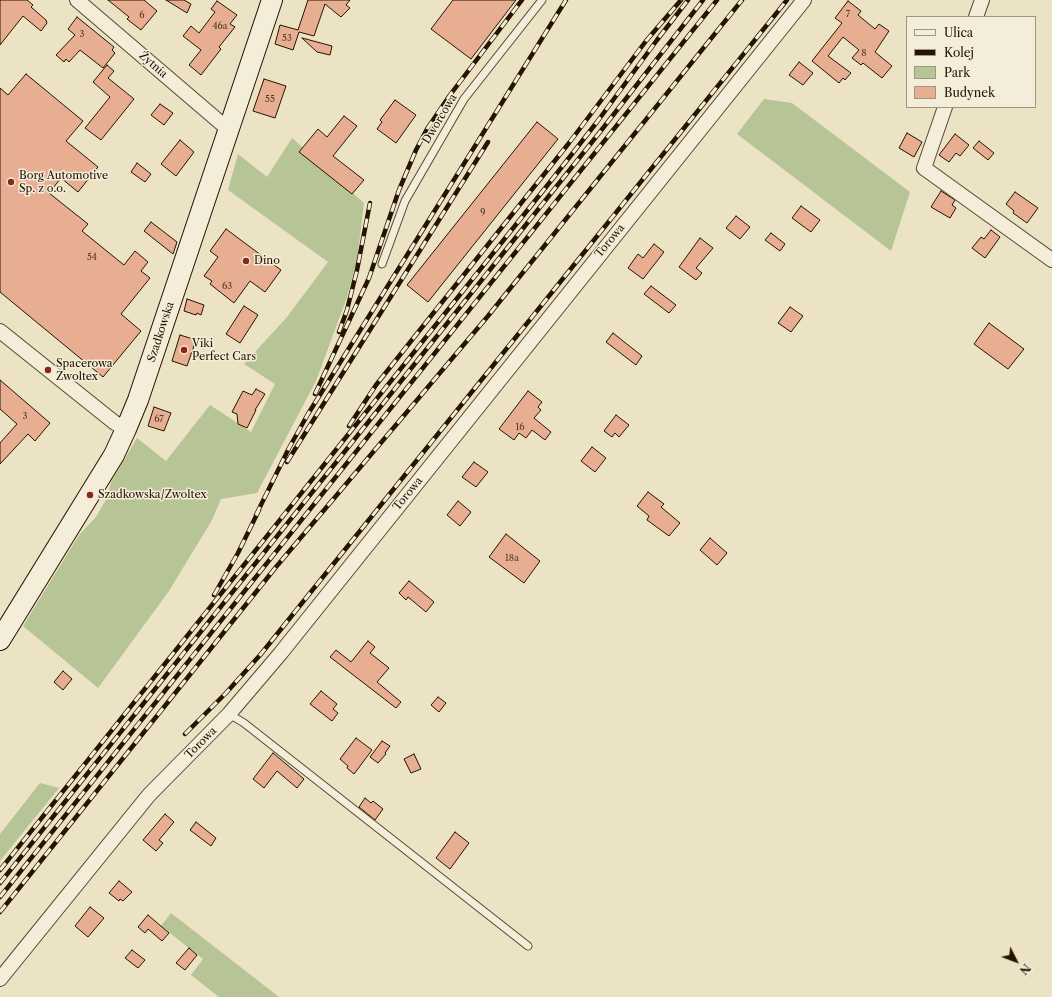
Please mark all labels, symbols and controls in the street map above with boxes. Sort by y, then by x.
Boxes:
house number: 7 [846,9,850,19]
house number: 6 [139,10,145,20]
legend [906,16,1036,108]
house number: 46a [212,21,228,31]
text: Ulica [944,25,973,40]
house number: 3 [80,29,84,39]
house number: 53 [282,33,292,43]
text: Kolej [944,45,974,60]
house number: 8 [861,48,867,58]
street label: Żytnia [136,49,170,81]
text: Park [944,65,970,80]
text: Budynek [944,85,995,100]
street label: Dworcowa [420,92,460,146]
house number: 55 [265,94,275,104]
place label: Borg Automotive Sp. z o.o. [19,169,108,195]
marker: Borg Automotive Sp. z o.o. [6,177,16,187]
house number: 9 [480,207,486,217]
street label: Torowa [592,222,628,260]
house number: 54 [87,252,97,262]
place label: Dino [254,254,280,268]
marker: Dino [241,256,251,266]
house number: 63 [222,281,232,291]
street label: Szadkowska [145,300,177,364]
place label: Viki Perfect Cars [192,337,256,363]
marker: Viki Perfect Cars [179,345,189,355]
place label: Spacerowa Zwoltex [56,357,113,383]
marker: Spacerowa Zwoltex [43,365,53,375]
house number: 3 [23,411,27,421]
house number: 67 [154,414,164,424]
house number: 16 [515,422,525,432]
street label: Torowa [390,475,426,513]
place label: Szadkowska/Zwoltex [98,488,207,502]
marker: Szadkowska/Zwoltex [85,490,95,500]
house number: 18a [505,553,519,563]
street label: Torowa [182,724,220,762]
north arrow [996,941,1036,981]
text: N [1017,961,1033,977]

